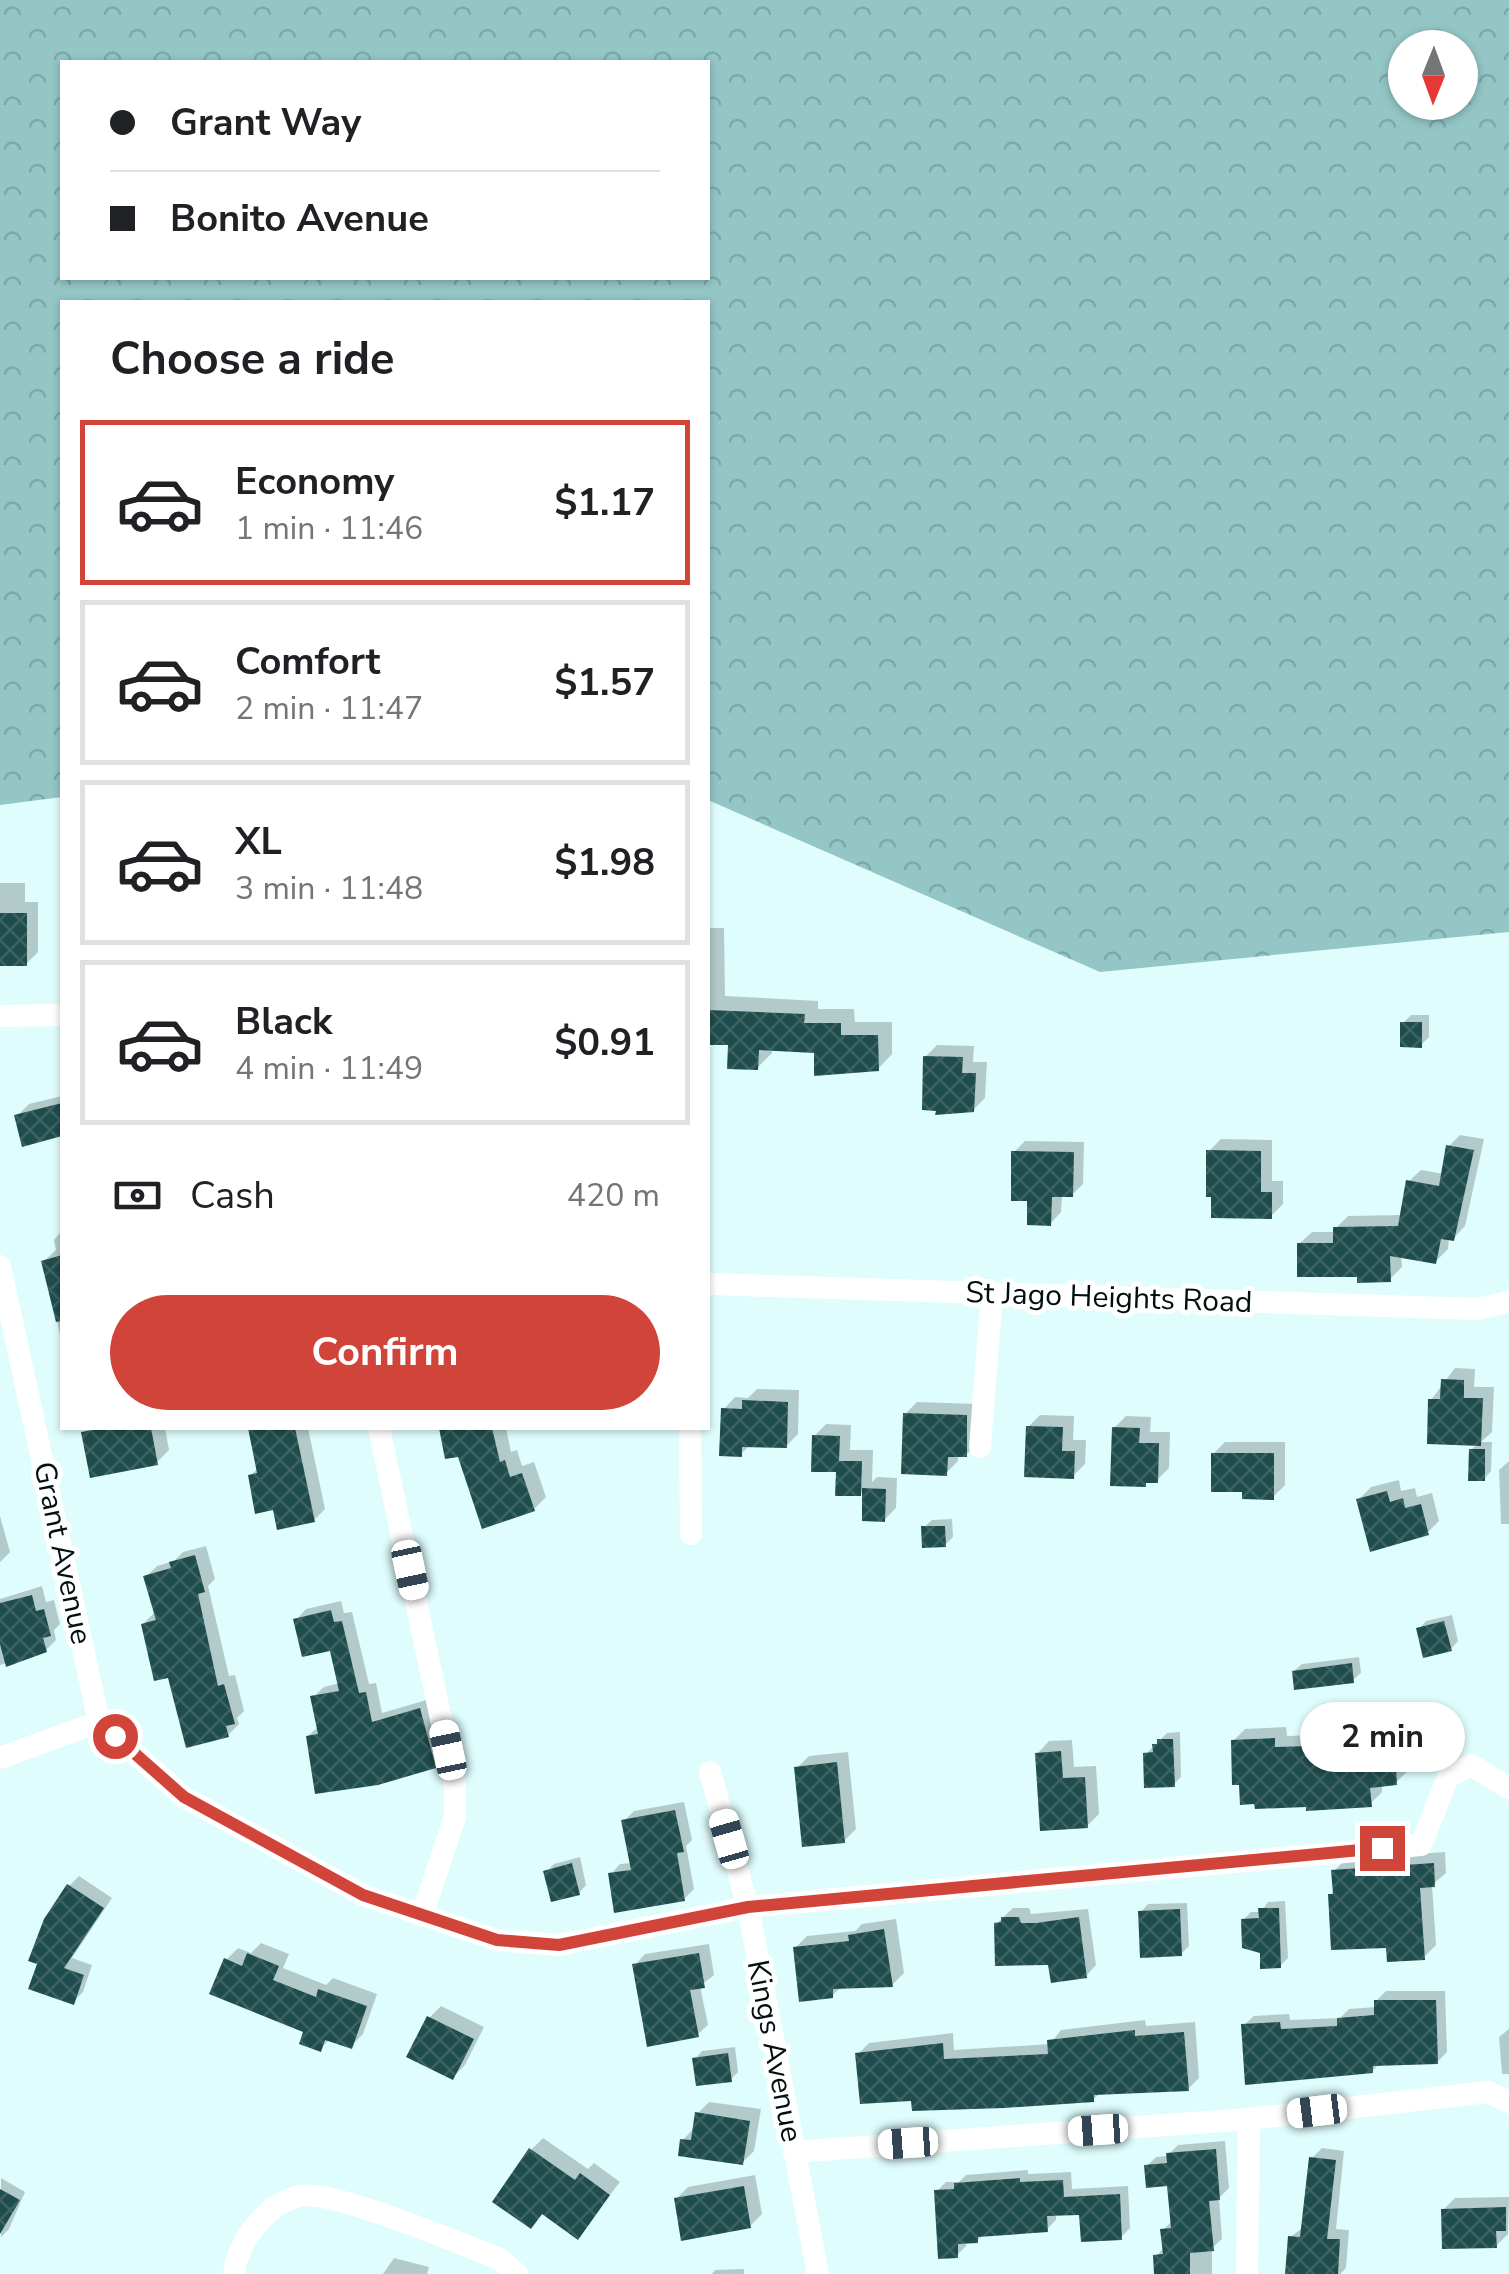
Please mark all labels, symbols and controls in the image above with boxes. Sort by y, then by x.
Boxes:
north arrow [1388,30,1478,120]
map controls [1388,30,1478,120]
text: Grant Way [170,97,361,148]
text: Bonito Avenue [170,193,429,244]
text: Choose a ride [110,329,395,390]
text: Economy [235,456,394,507]
icon: car [115,458,205,548]
text: $1.17 [554,477,655,528]
text: 1 min · 11:46 [235,507,423,550]
text: Comfort [235,636,380,687]
icon: car [115,638,205,728]
text: $1.57 [554,657,655,708]
text: 2 min · 11:47 [235,687,423,730]
text: XL [235,816,282,867]
icon: car [115,818,205,908]
text: $1.98 [554,837,655,888]
text: 3 min · 11:48 [235,867,423,910]
text: Black [235,996,332,1047]
icon: car [115,998,205,1088]
text: $0.91 [554,1017,655,1068]
text: 4 min · 11:49 [235,1047,423,1090]
icon: cash [110,1168,165,1223]
text: Cash [190,1170,275,1221]
text: 420 m [567,1174,660,1217]
street label: St Jago Heights Road [965,1272,1253,1323]
button: Confirm [110,1295,660,1410]
street label: Grant Avenue [23,1458,102,1648]
car [389,1538,431,1602]
callout: 2 min [1300,1703,1464,1773]
route start [93,1714,138,1759]
text: 2 min [1341,1715,1424,1758]
car [427,1718,469,1782]
car [706,1806,752,1872]
route end [1360,1826,1405,1871]
street label: Kings Avenue [737,1957,812,2146]
car [1285,2092,1349,2130]
car [1067,2113,1129,2147]
car [877,2126,939,2160]

